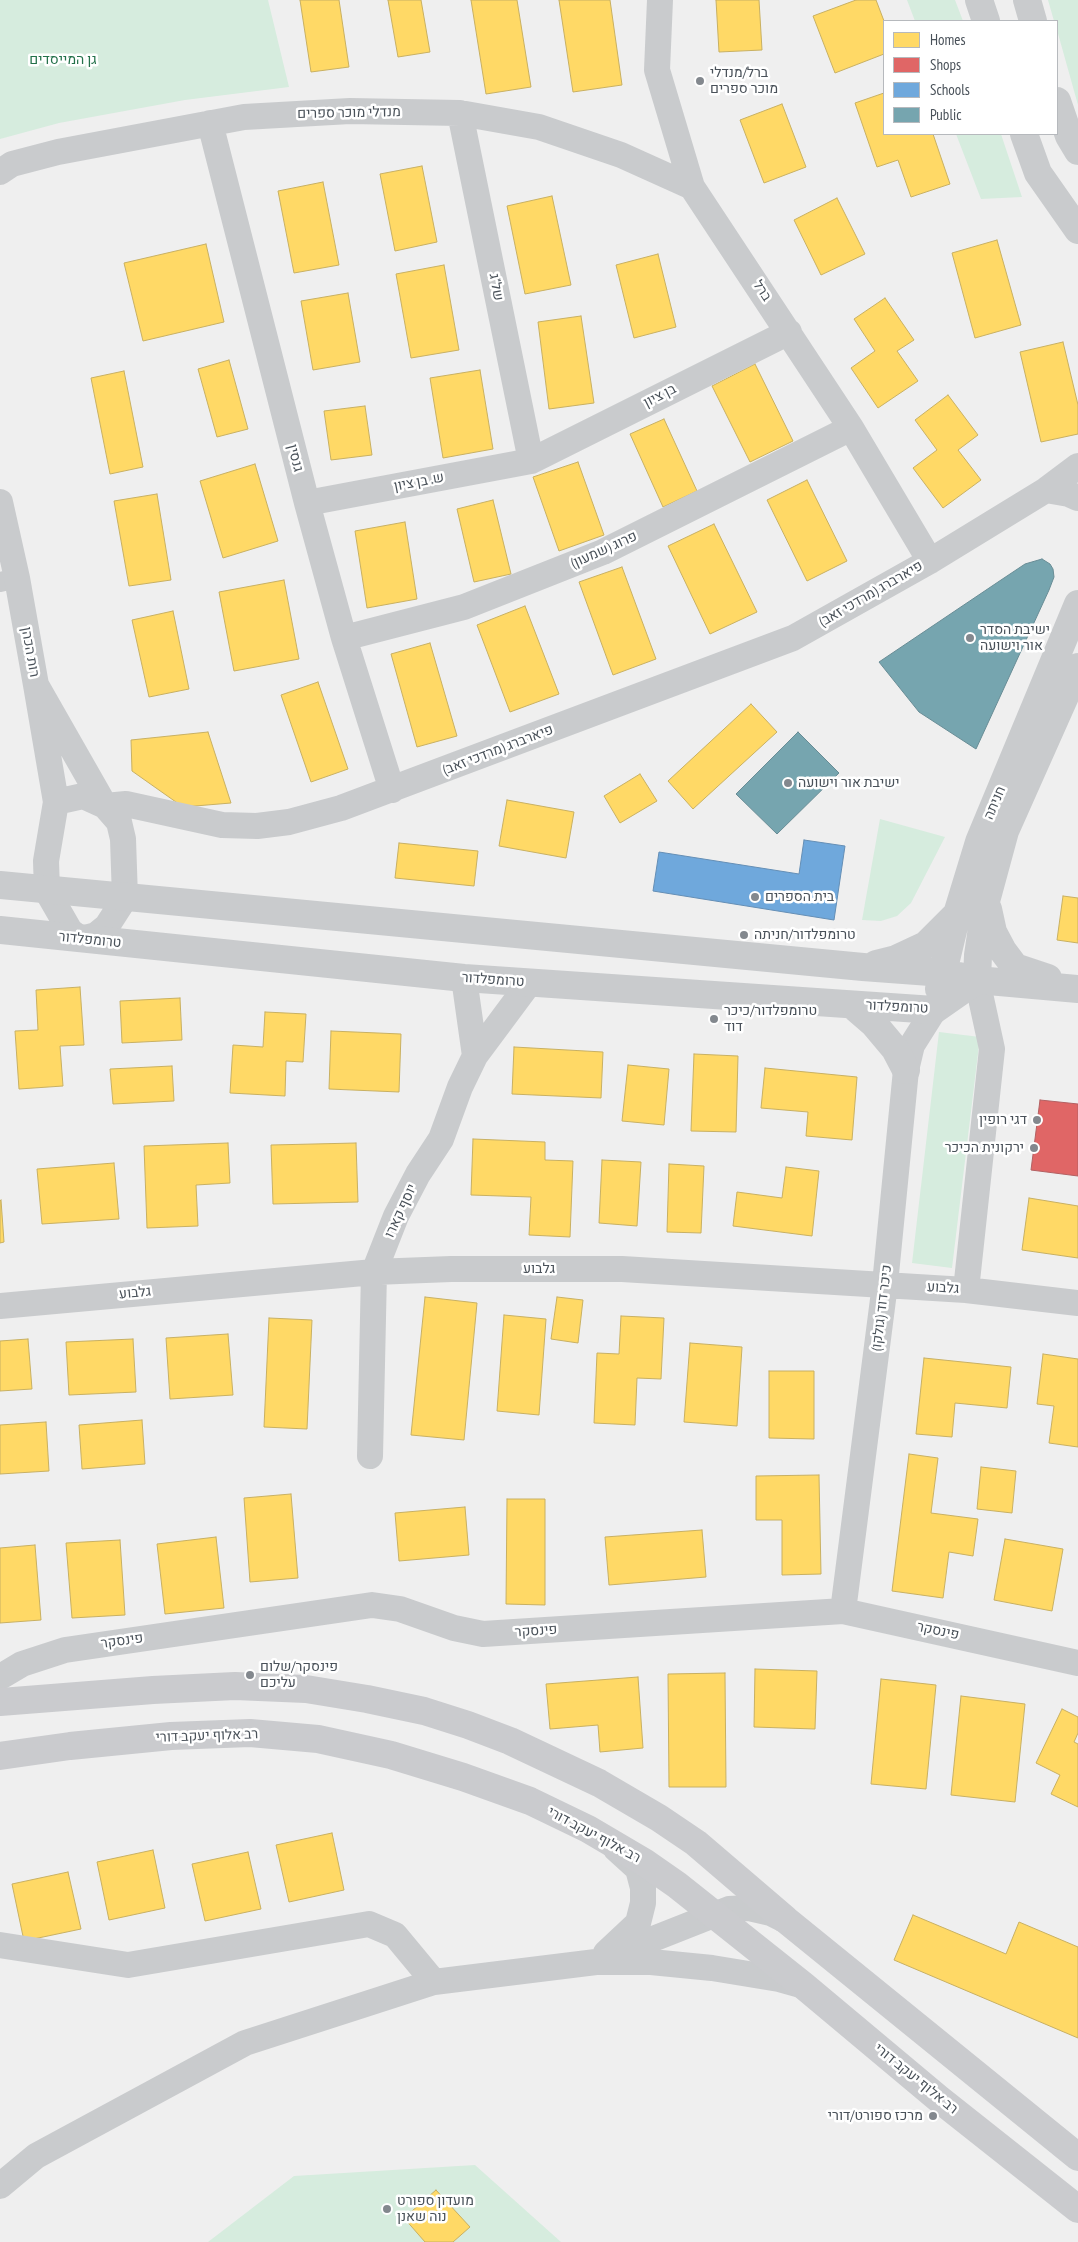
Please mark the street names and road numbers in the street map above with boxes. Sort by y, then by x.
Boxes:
street label: מנדלי מוכר ספרים [297,104,401,122]
street label: של"ג [485,272,507,302]
street label: ברל [749,277,775,305]
street label: בן ציון [641,381,679,411]
street label: גנסין [284,443,306,473]
street label: ש. בן ציון [392,469,446,495]
street label: פרוג (שמעון) [568,528,640,572]
street label: פיארברג (מרדכי זאב) [816,557,926,631]
street label: רות הכהן [17,626,43,678]
street label: פיארברג (מרדכי זאב) [440,721,556,779]
street label: חניתה [980,784,1010,822]
street label: טרומפלדור [58,928,122,952]
street label: טרומפלדור [461,969,525,991]
street label: טרומפלדור [865,997,929,1017]
street label: יוסף קארו [381,1182,421,1240]
street label: גלבוע [523,1261,555,1277]
street label: כיכר דוד (גולקו) [868,1264,896,1352]
street label: גלבוע [926,1278,960,1298]
street label: גלבוע [118,1283,152,1303]
street label: פינסקר [915,1618,961,1644]
street label: פינסקר [514,1621,558,1641]
street label: פינסקר [100,1630,144,1652]
street label: רב אלוף יעקב דורי [155,1726,259,1746]
street label: רב אלוף יעקב דורי [545,1803,643,1867]
street label: רב אלוף יעקב דורי [871,2040,961,2118]

